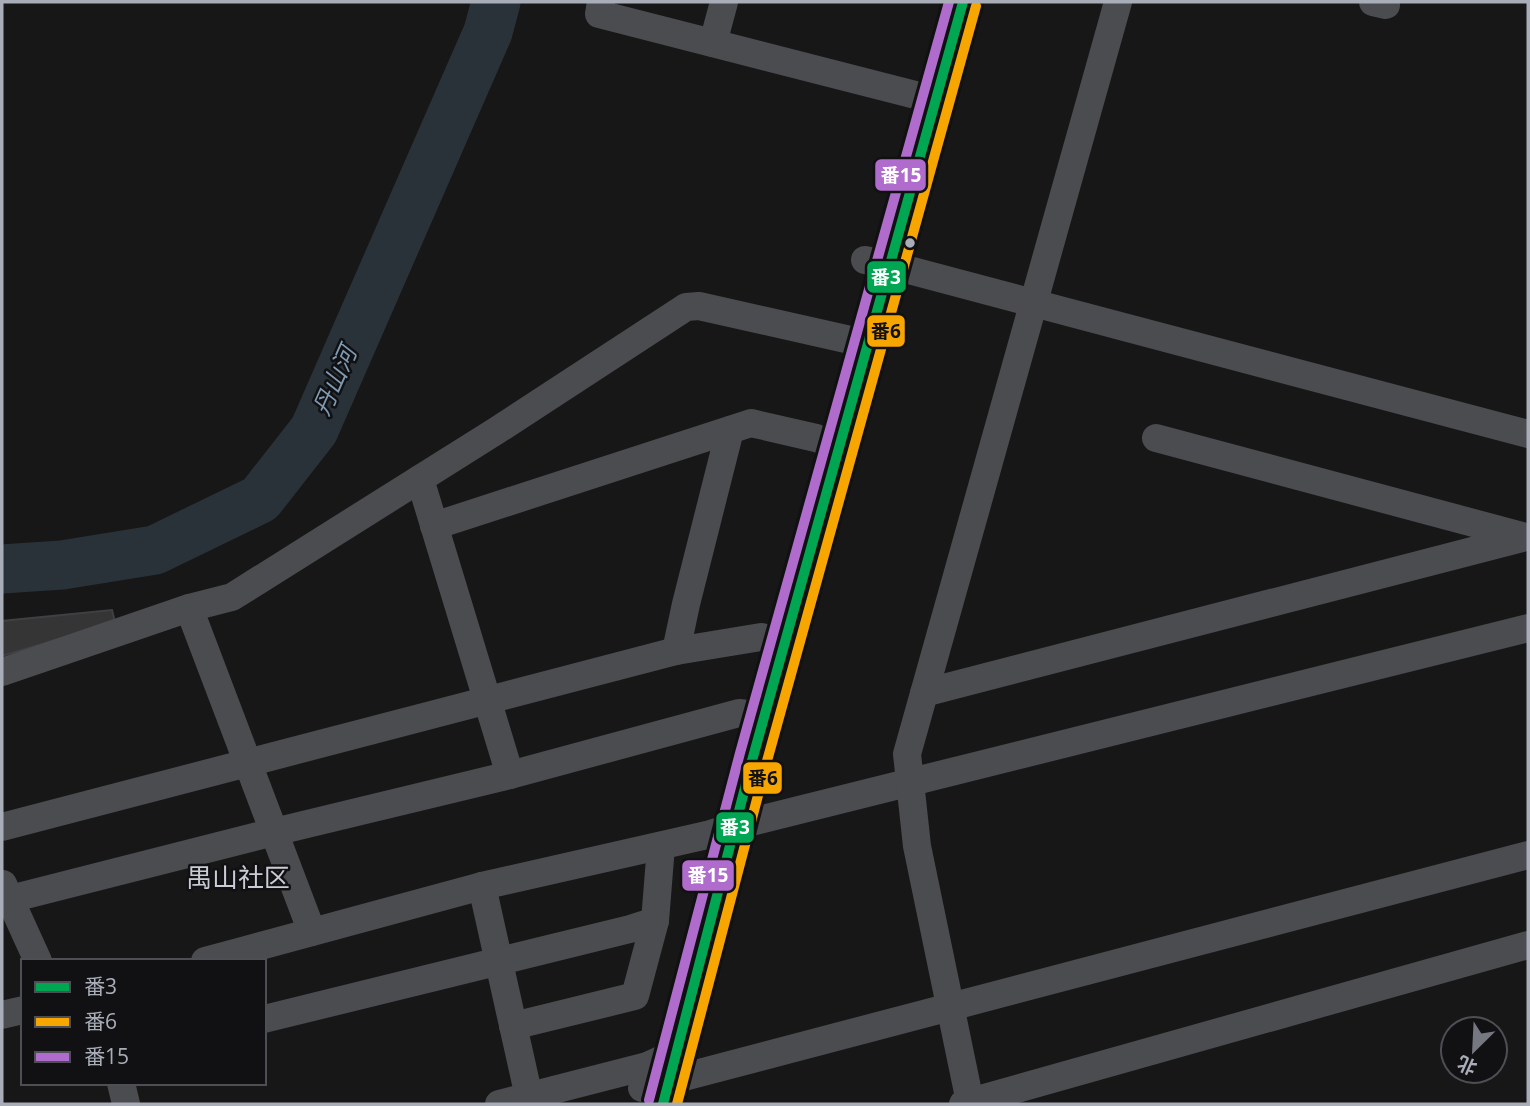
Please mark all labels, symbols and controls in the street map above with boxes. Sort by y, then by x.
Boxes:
line badge: 番15 [874,158,927,192]
text: 番15 [881,162,921,188]
unlabelled marker [903,236,917,250]
line badge: 番3 [866,260,907,294]
text: 番3 [871,264,901,290]
line badge: 番6 [866,314,906,348]
text: 番6 [871,318,901,344]
water label: 丹山河 [304,337,365,420]
line badge: 番6 [742,761,783,795]
text: 番6 [748,765,778,791]
line badge: 番3 [715,811,755,844]
text: 番3 [720,814,750,840]
district label: 禺山社区 [186,859,290,895]
line badge: 番15 [681,859,735,892]
text: 番15 [688,862,728,888]
legend [21,959,266,1085]
text: 番3 [84,972,117,1000]
text: 番6 [84,1007,117,1035]
north arrow [1439,1015,1509,1085]
text: 番15 [84,1042,129,1070]
text: 北 [1453,1050,1481,1081]

